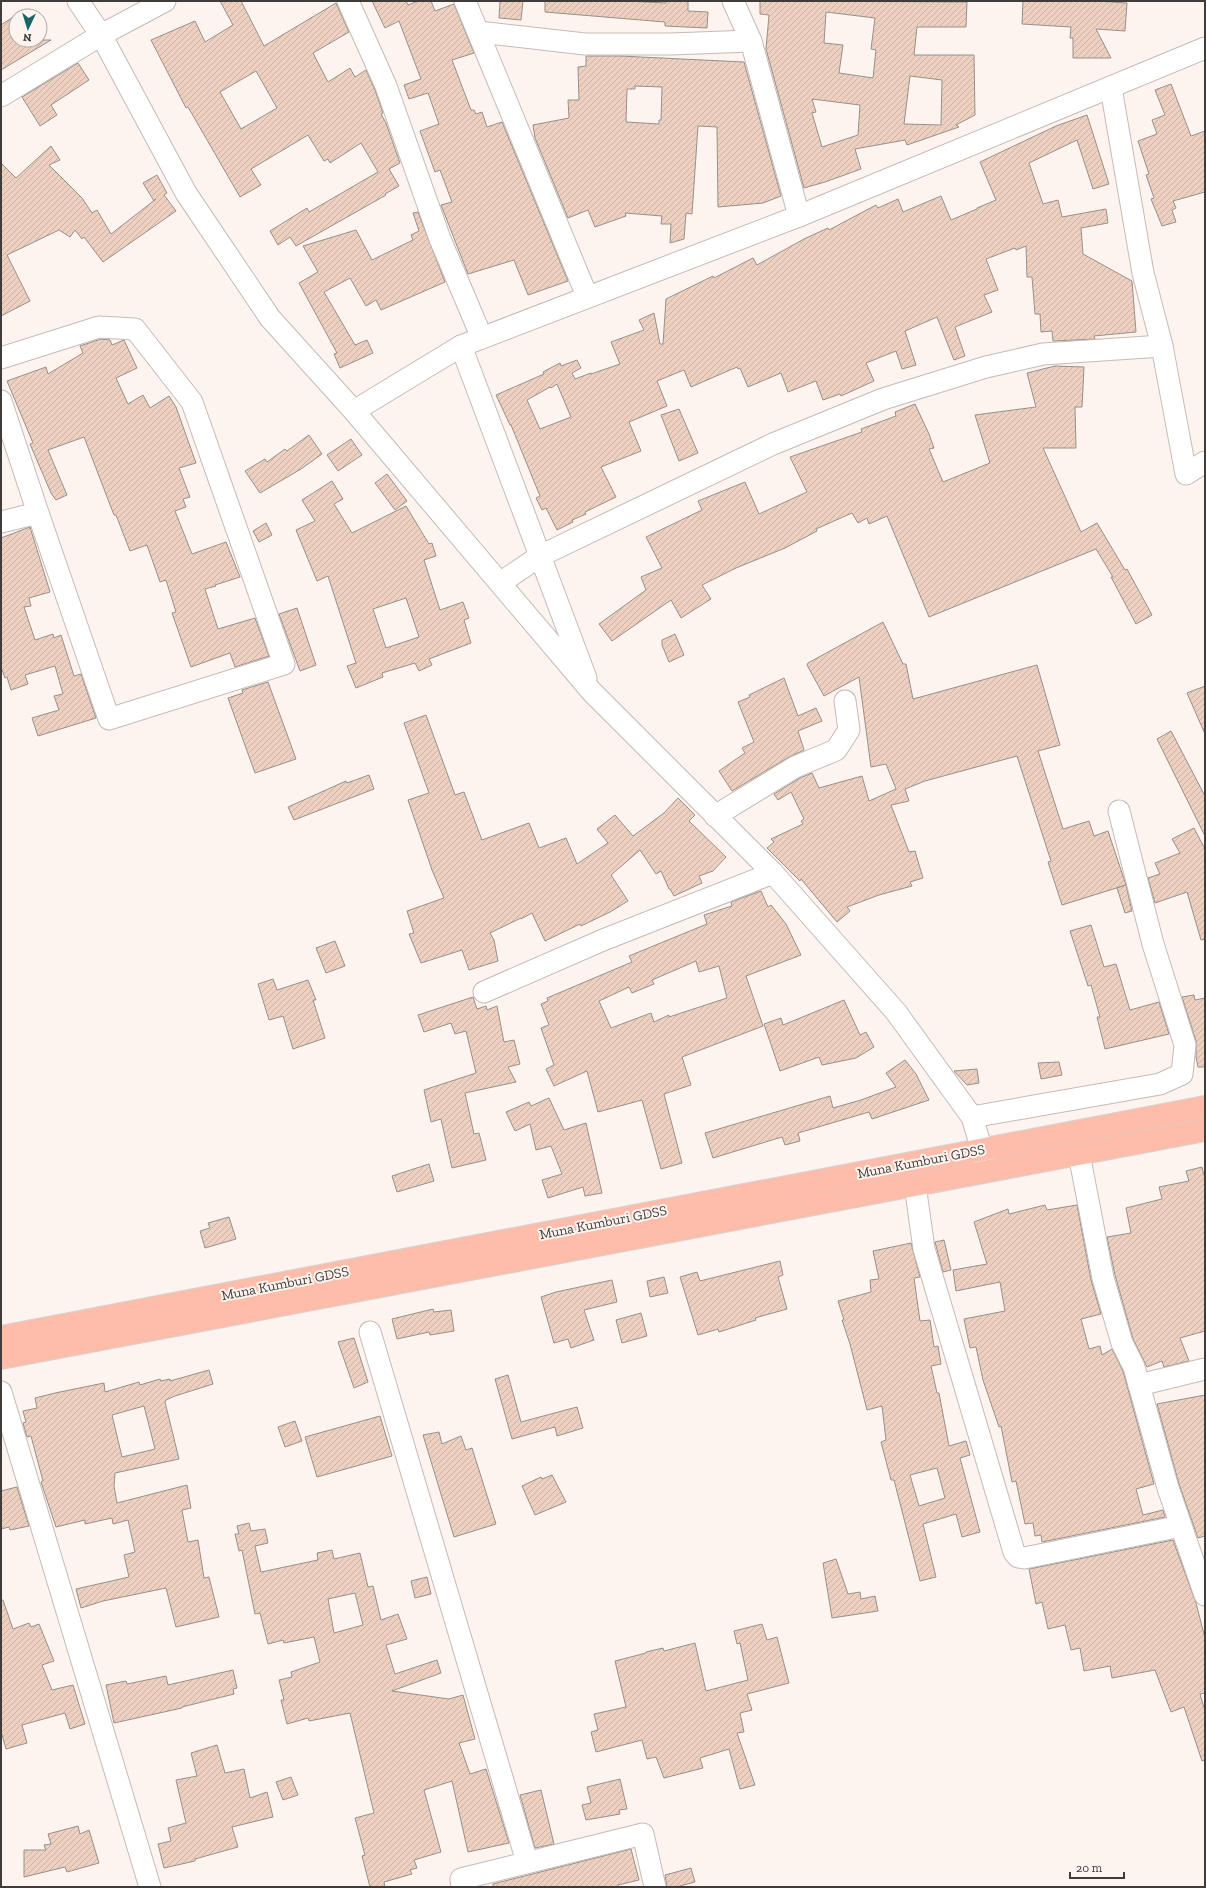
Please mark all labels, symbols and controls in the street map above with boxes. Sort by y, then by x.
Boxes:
north arrow [8,8,48,48]
text: N [22,31,32,44]
street label: Muna Kumburi GDSS [856,1141,986,1182]
street label: Muna Kumburi GDSS [538,1202,668,1243]
street label: Muna Kumburi GDSS [220,1263,350,1304]
scale bar [1070,1854,1124,1880]
text: 20 m [1076,1861,1103,1875]

